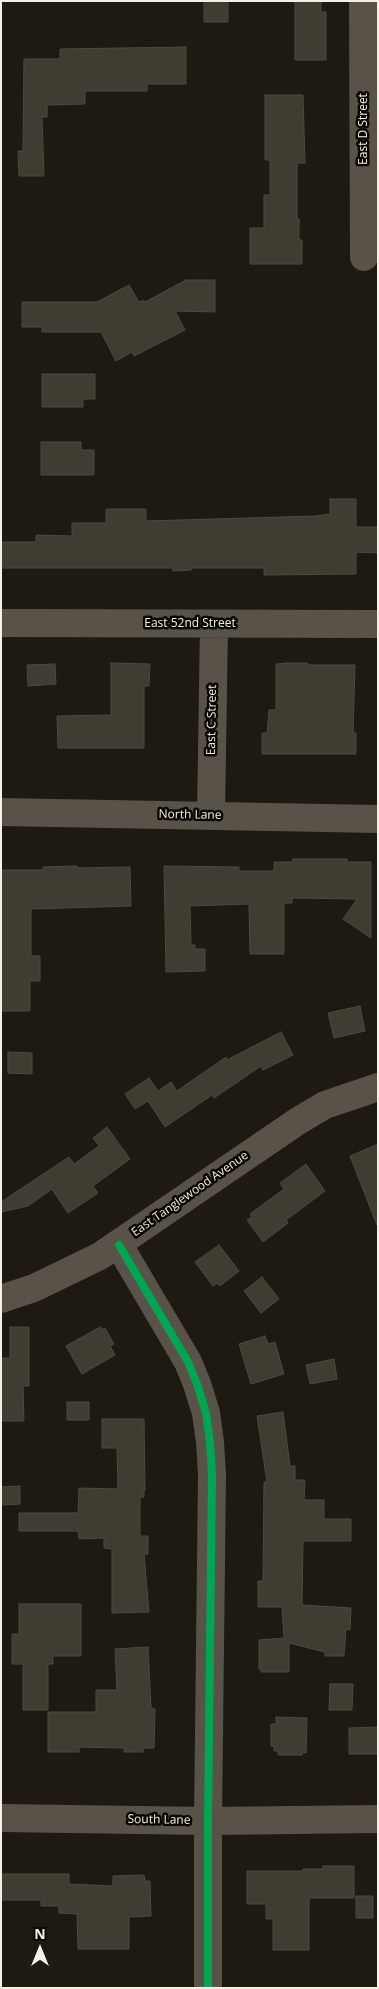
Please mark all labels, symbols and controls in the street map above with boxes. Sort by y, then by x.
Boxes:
street label: East D Street [357,93,371,165]
street label: East 52nd Street [144,617,236,631]
street label: East C Street [204,685,220,755]
street label: North Lane [158,807,222,823]
street label: East Tanglewood Avenue [129,1148,251,1240]
street label: South Lane [127,1812,191,1828]
north arrow [15,1924,65,1974]
text: N [34,1924,46,1943]

